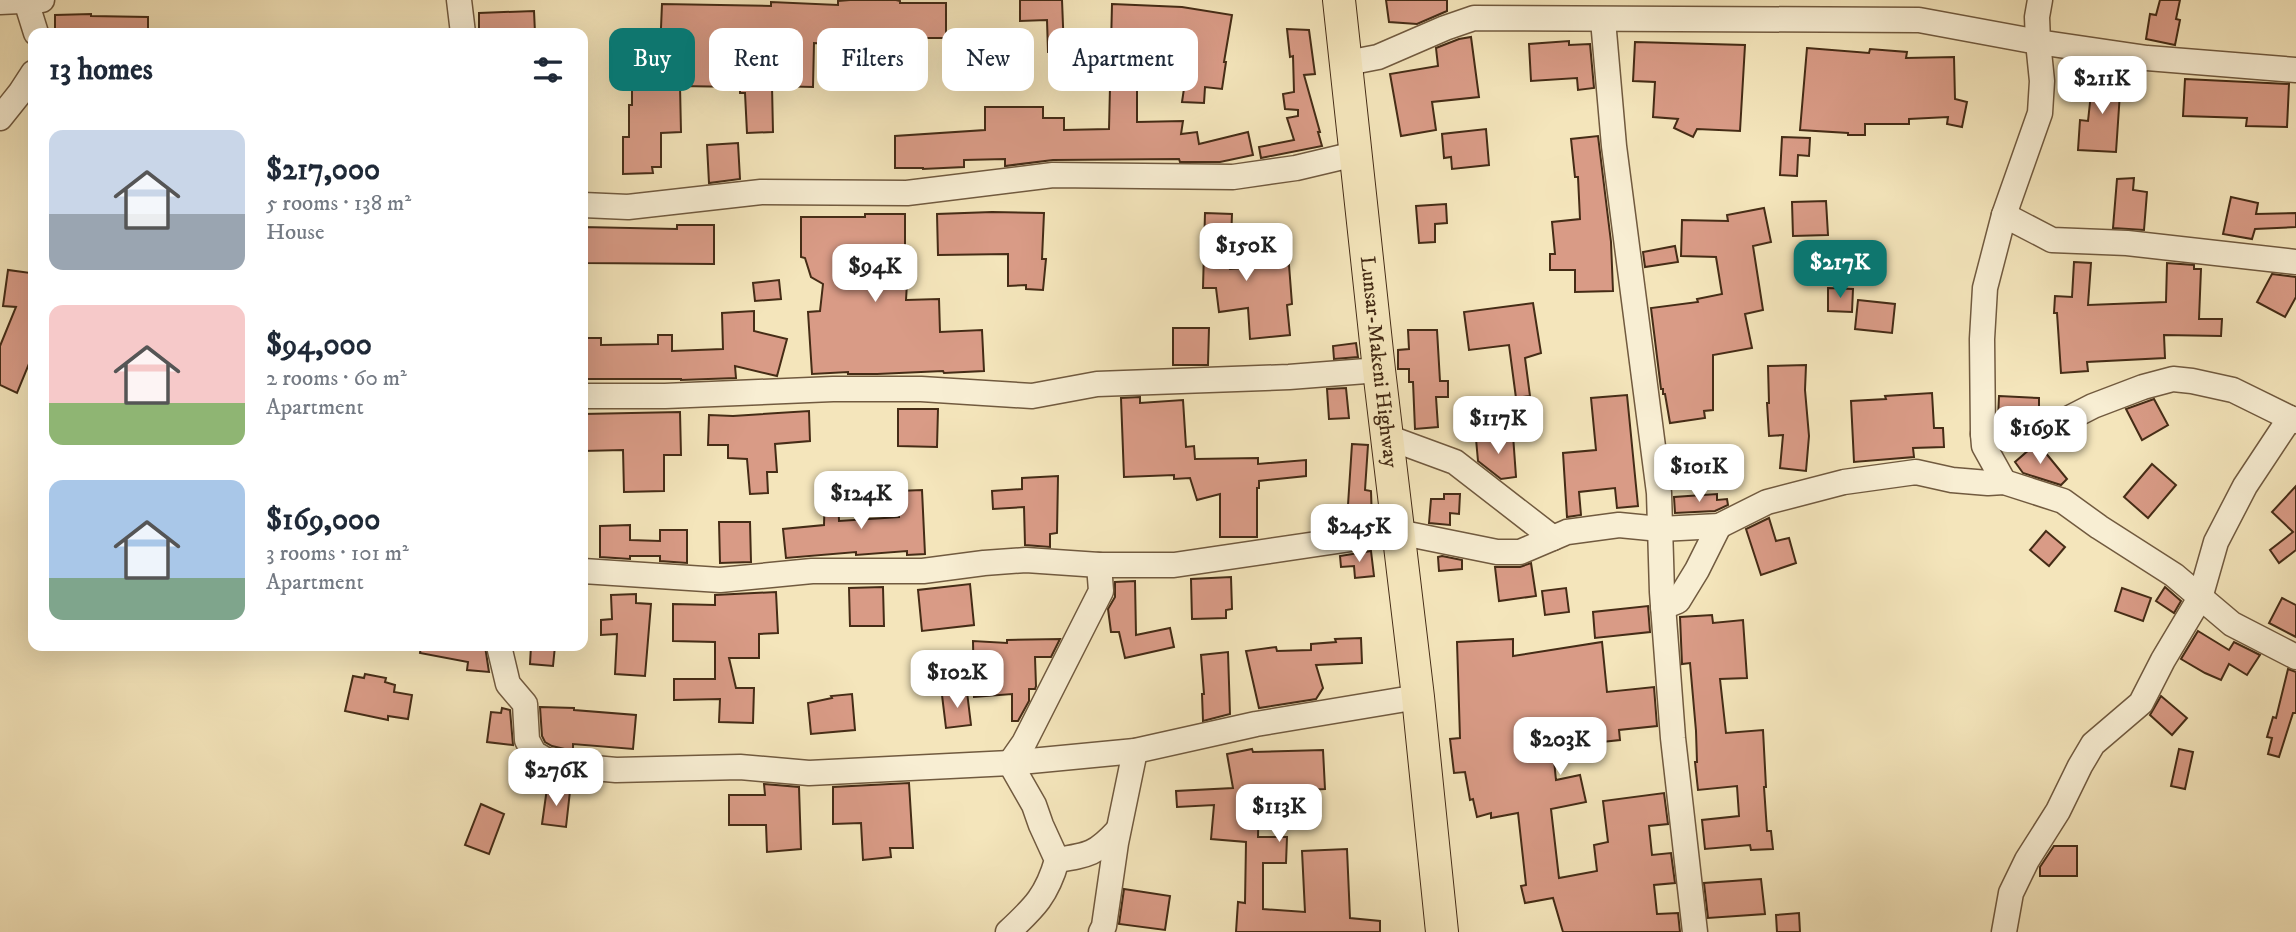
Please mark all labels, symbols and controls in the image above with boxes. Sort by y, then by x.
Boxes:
chip: Buy [609,28,695,91]
chip: Rent [709,28,803,91]
chip: Filters [817,28,928,91]
chip: New [942,28,1034,91]
chip: Apartment [1048,28,1198,91]
icon: filters [529,51,567,89]
text: 13 homes [49,52,153,89]
pin: $211K [2053,57,2151,116]
text: $211K [2074,64,2130,93]
text: $217,000 [266,152,380,189]
icon: home [105,158,189,242]
text: 5 rooms · 138 m² [266,189,411,218]
text: House [266,218,324,247]
pin: $150K [1197,224,1295,283]
text: $150K [1216,231,1276,260]
pin: $217K [1791,240,1889,300]
pin: $94K [834,244,916,304]
text: $217K [1810,248,1870,277]
text: $94K [848,252,902,281]
street label: Lunsar-Makeni Highway [1354,255,1404,470]
text: $94,000 [266,327,372,364]
icon: home [105,333,189,417]
text: 2 rooms · 60 m² [266,364,407,393]
text: Apartment [266,393,364,422]
pin: $117K [1449,396,1547,456]
text: $117K [1469,404,1527,433]
pin: $169K [1991,406,2089,466]
text: $169K [2010,414,2070,443]
pin: $101K [1650,444,1748,504]
text: $101K [1670,452,1728,481]
pin: $124K [812,472,910,531]
text: $124K [830,479,892,508]
text: $169,000 [266,502,380,539]
pin: $245K [1310,504,1408,564]
icon: home [105,508,189,592]
text: $245K [1327,512,1391,541]
text: 3 rooms · 101 m² [266,539,409,568]
text: Apartment [266,568,364,597]
pin: $102K [908,650,1006,710]
text: $102K [927,658,987,687]
pin: $203K [1511,718,1609,777]
text: $203K [1530,725,1590,754]
pin: $276K [507,748,605,808]
text: $276K [524,756,588,785]
pin: $113K [1230,784,1328,844]
text: $113K [1252,792,1306,821]

